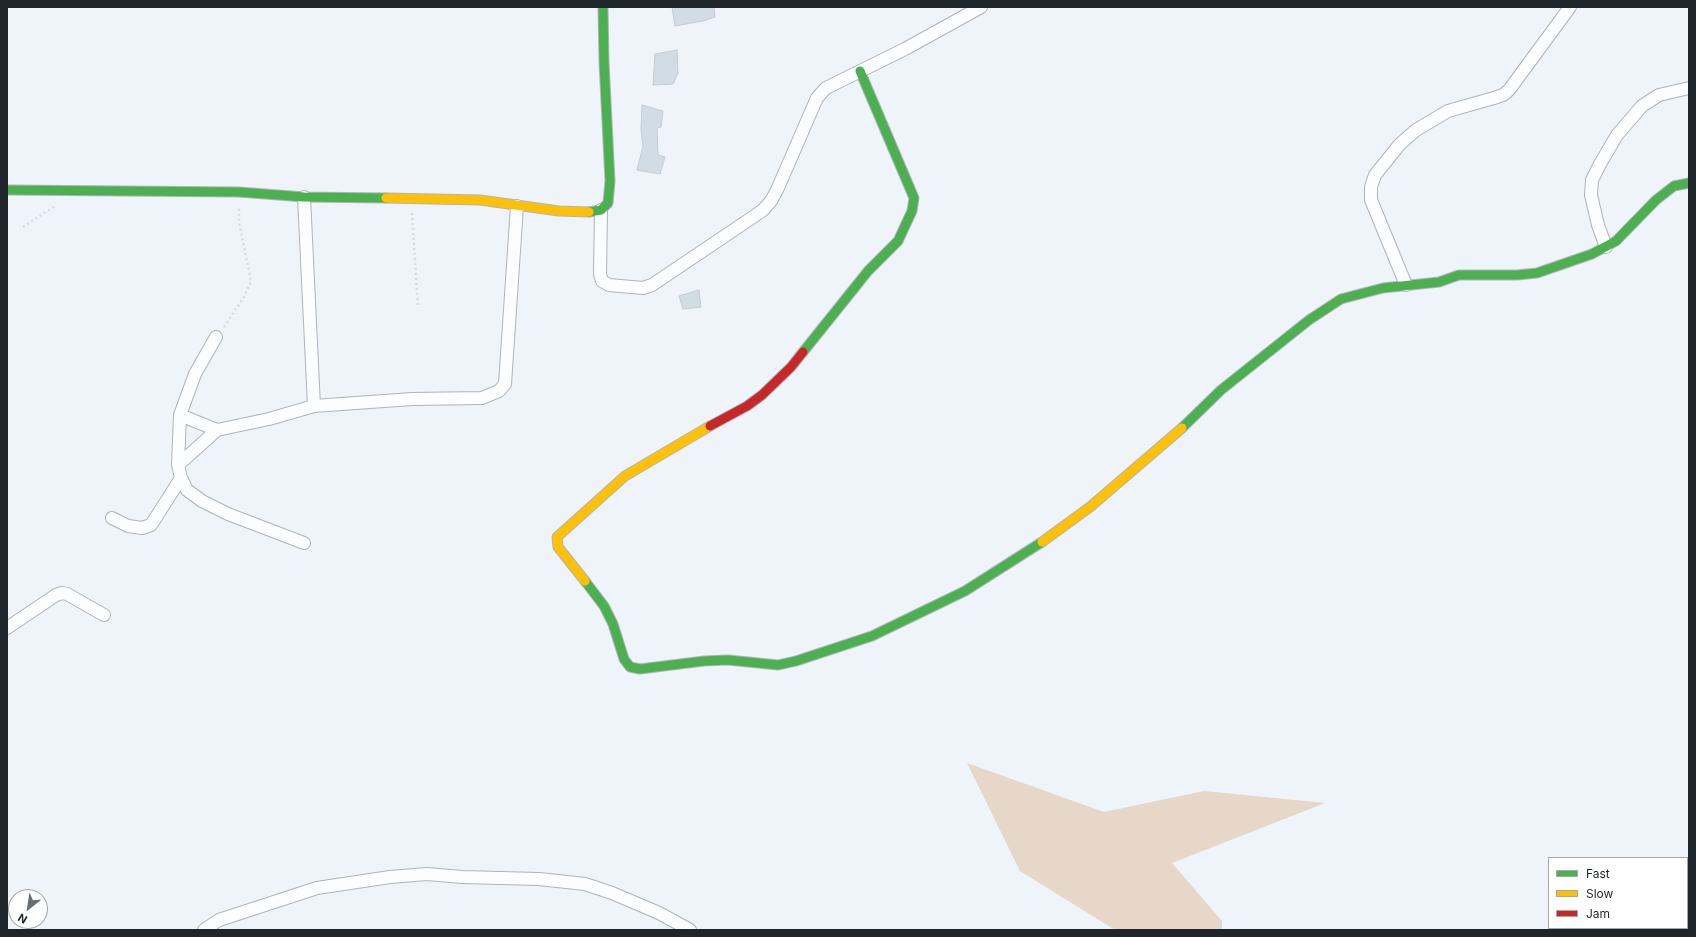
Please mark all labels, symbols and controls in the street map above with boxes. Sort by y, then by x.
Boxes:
legend [1548,857,1688,929]
text: Fast [1586,866,1610,881]
text: Slow [1586,886,1613,901]
north arrow [8,889,48,929]
text: Jam [1586,906,1610,921]
text: N [15,910,30,927]

